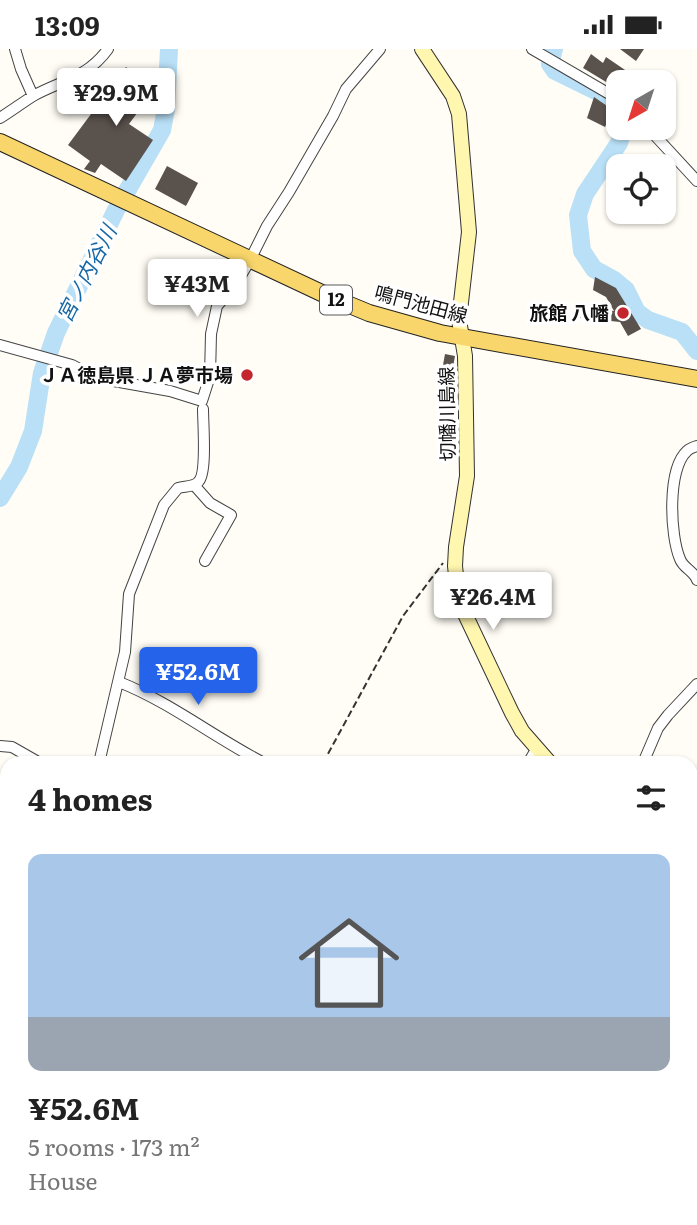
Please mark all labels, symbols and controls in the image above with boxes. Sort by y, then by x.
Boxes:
text: 13:09 [35,5,100,44]
pin: ¥29.9M [59,69,173,128]
north arrow [606,70,676,140]
map controls [606,70,676,224]
text: ¥29.9M [73,74,159,108]
button: locate [606,154,676,224]
water label: 宮ノ内谷川 [47,217,123,327]
pin: ¥43M [156,259,238,319]
text: ¥43M [164,265,230,299]
street label: 鳴門池田線 [372,277,471,329]
road number: 12 [320,285,352,314]
place label: 旅館 八幡 [529,298,609,326]
marker: 旅館 八幡 [615,305,631,321]
place label: ＪＡ徳島県 ＪＡ夢市場 [39,360,233,388]
street label: 切幡川島線 [431,366,461,462]
marker: ＪＡ徳島県 ＪＡ夢市場 [239,367,255,383]
pin: ¥26.4M [436,573,550,632]
text: ¥26.4M [450,578,536,612]
pin: ¥52.6M [141,647,255,707]
text: ¥52.6M [155,653,241,687]
text: 4 homes [28,776,153,820]
icon: filters [632,779,670,817]
icon: home [286,900,412,1026]
text: ¥52.6M [28,1085,140,1129]
text: 5 rooms · 173 m² [28,1129,200,1163]
text: House [28,1163,97,1197]

